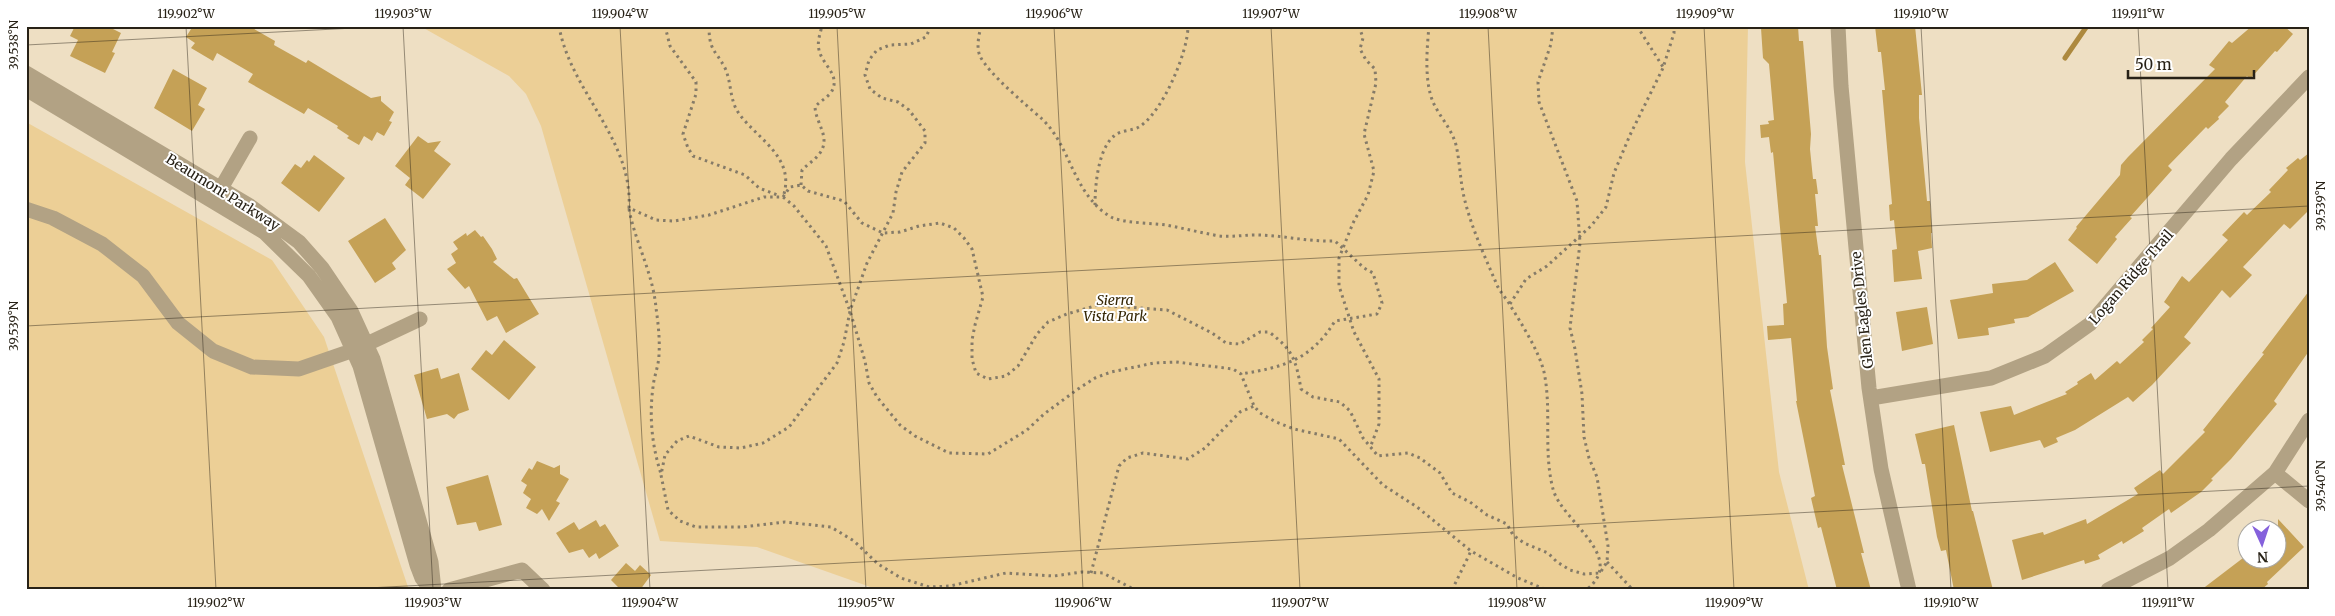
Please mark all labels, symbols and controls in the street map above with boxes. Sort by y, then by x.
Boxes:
text: 119.902°W [157,6,216,21]
text: 119.903°W [375,6,432,21]
text: 119.904°W [592,6,649,21]
text: 119.905°W [808,6,867,21]
text: 119.906°W [1025,6,1084,21]
text: 119.907°W [1242,6,1301,21]
text: 119.908°W [1459,6,1518,21]
text: 119.909°W [1676,6,1735,21]
text: 119.910°W [1893,6,1950,21]
text: 119.911°W [2112,6,2165,21]
text: 39.538°N [6,19,21,70]
scale bar [2128,48,2254,80]
text: 50 m [2135,55,2172,74]
street label: Beaumont Parkway [163,150,284,235]
text: 39.539°N [2313,180,2328,231]
street label: Logan Ridge Trail [2085,225,2177,328]
street label: Glen Eagles Drive [1847,250,1877,370]
park label: Sierra Vista Park [1083,291,1147,325]
text: 39.539°N [6,300,21,351]
text: 39.540°N [2313,460,2328,512]
north arrow [2238,518,2288,568]
text: N [2257,548,2269,566]
text: 119.902°W [187,595,246,610]
text: 119.903°W [405,595,462,610]
text: 119.904°W [622,595,679,610]
text: 119.905°W [837,595,896,610]
text: 119.906°W [1054,595,1113,610]
text: 119.907°W [1271,595,1330,610]
text: 119.908°W [1488,595,1547,610]
text: 119.909°W [1705,595,1764,610]
text: 119.910°W [1923,595,1980,610]
text: 119.911°W [2142,595,2195,610]

